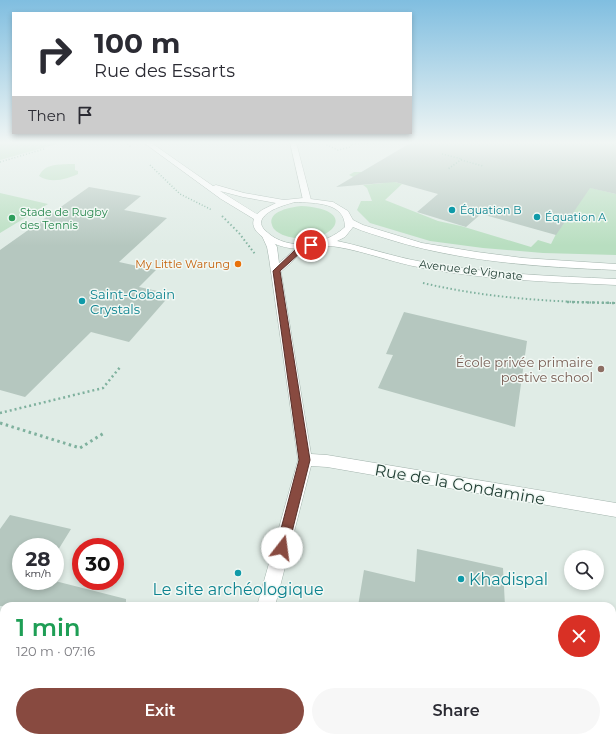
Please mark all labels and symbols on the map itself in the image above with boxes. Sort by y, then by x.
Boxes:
place label: Équation B [460,203,522,217]
place label: Stade de Rugby des Tennis [20,205,108,232]
marker: Équation B [447,205,457,215]
place label: Équation A [545,210,606,224]
marker: Équation A [532,212,542,222]
marker: Stade de Rugby des Tennis [7,213,17,223]
pin [294,228,328,262]
place label: My Little Warung [135,257,230,271]
street label: Avenue de Vignate [418,257,524,283]
marker: My Little Warung [233,259,243,269]
place label: Saint-Gobain Crystals [90,286,175,317]
marker: Saint-Gobain Crystals [77,296,87,306]
place label: École privée primaire postive school [456,354,593,385]
marker: École privée primaire postive school [596,364,606,374]
street label: Rue de la Condamine [373,460,547,509]
position arrow [261,527,303,569]
speed limit sign: 30 [72,538,124,590]
marker: Le site archéologique [233,568,243,578]
place label: Khadispal [469,570,548,589]
marker: Khadispal [456,574,466,584]
place label: Le site archéologique [152,580,324,599]

